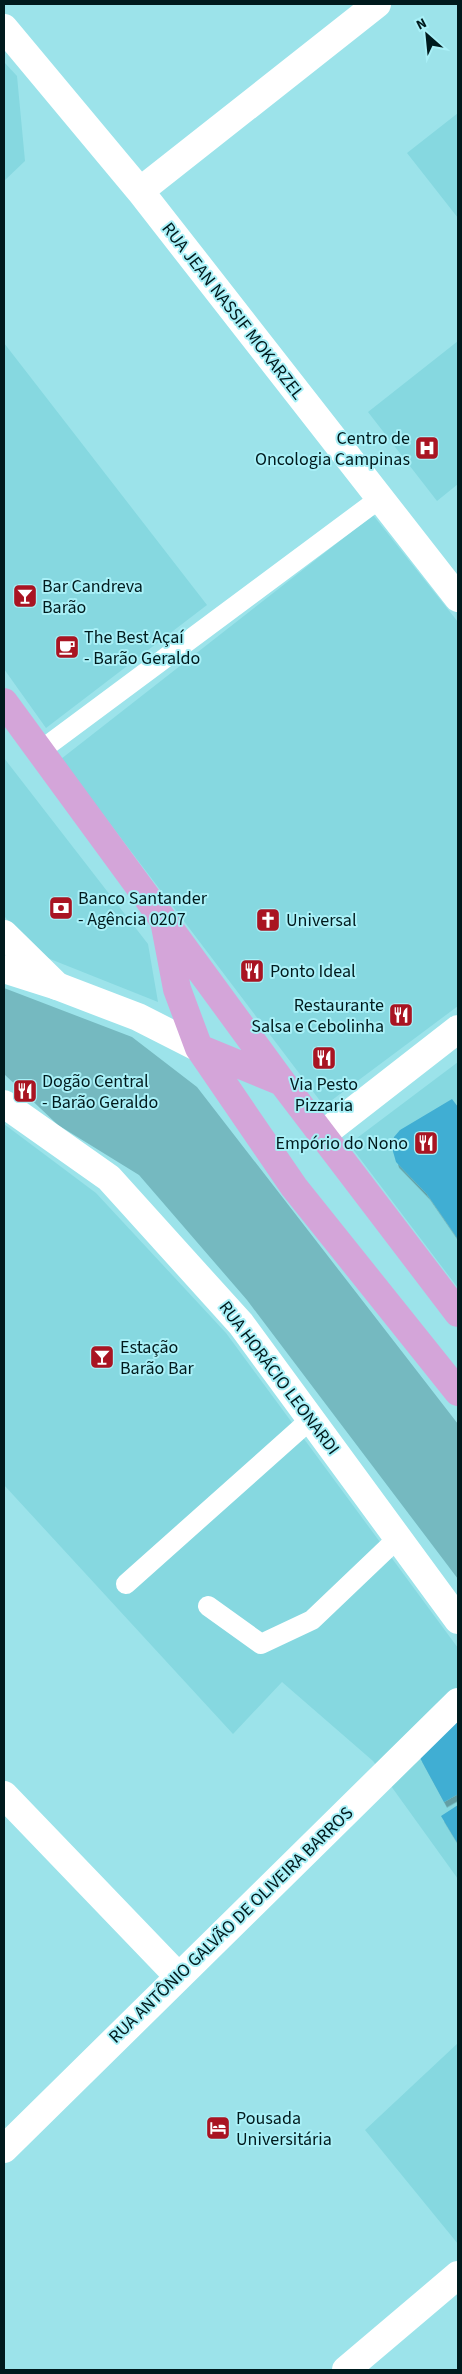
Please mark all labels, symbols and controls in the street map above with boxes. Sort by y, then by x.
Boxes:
north arrow [402,10,452,60]
text: N [413,13,430,35]
street label: RUA JEAN NASSIF MOKARZEL [156,217,310,405]
place label: Centro de Oncologia Campinas [255,426,410,472]
hospital icon: Centro de Oncologia Campinas [414,435,440,461]
place label: Bar Candreva Barão [42,574,143,620]
bar icon: Bar Candreva Barão [12,583,38,609]
place label: The Best Açaí - Barão Geraldo [84,625,200,671]
cafe icon: The Best Açaí - Barão Geraldo [54,634,80,660]
place label: Banco Santander - Agência 0207 [78,886,208,932]
bank icon: Banco Santander - Agência 0207 [48,895,74,921]
church icon: Universal [255,907,281,933]
place label: Universal [286,908,357,933]
restaurant icon: Ponto Ideal [239,958,265,984]
place label: Ponto Ideal [270,959,356,984]
place label: Restaurante Salsa e Cebolinha [251,993,384,1039]
restaurant icon: Restaurante Salsa e Cebolinha [388,1002,414,1028]
restaurant icon: Via Pesto Pizzaria [311,1045,337,1071]
place label: Dogão Central - Barão Geraldo [42,1069,158,1115]
place label: Via Pesto Pizzaria [290,1072,358,1118]
restaurant icon: Dogão Central - Barão Geraldo [12,1078,38,1104]
restaurant icon: Empório do Nono [413,1130,439,1156]
place label: Empório do Nono [275,1131,408,1156]
street label: RUA HORÁCIO LEONARDI [213,1296,345,1460]
place label: Estação Barão Bar [120,1335,195,1381]
bar icon: Estação Barão Bar [89,1344,115,1370]
street label: RUA ANTÔNIO GALVÃO DE OLIVEIRA BARROS [103,1801,359,2049]
place label: Pousada Universitária [236,2106,332,2152]
hotel icon: Pousada Universitária [205,2115,231,2141]

